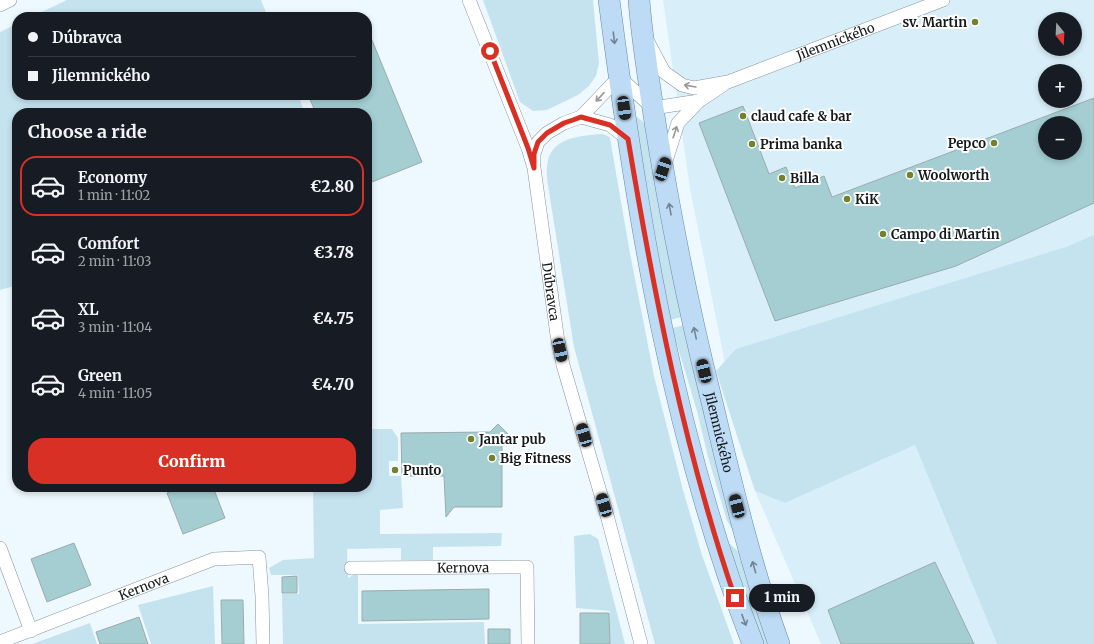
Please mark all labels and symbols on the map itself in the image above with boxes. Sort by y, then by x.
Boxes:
north arrow [1038,12,1082,56]
place label: sv. Martin [902,14,967,31]
marker: sv. Martin [970,17,980,27]
street label: Jilemnického [793,18,877,64]
one-way arrow [610,32,618,45]
route start [481,42,499,60]
one-way arrow [684,82,697,90]
one-way arrow [595,92,605,102]
car [616,95,632,121]
place label: claud cafe & bar [751,108,852,125]
marker: claud cafe & bar [738,111,748,121]
one-way arrow [672,126,679,139]
place label: Pepco [948,135,986,152]
place label: Prima banka [760,136,842,153]
marker: Pepco [989,138,999,148]
marker: Prima banka [747,139,757,149]
car [654,156,672,182]
place label: Woolworth [917,167,990,184]
place label: Billa [790,170,819,187]
marker: Woolworth [905,170,915,180]
marker: Billa [777,173,787,183]
place label: KiK [855,191,879,208]
marker: KiK [842,194,852,204]
one-way arrow [666,203,674,216]
place label: Campo di Martin [891,226,1000,243]
marker: Campo di Martin [878,229,888,239]
street label: Dúbravca [539,261,563,322]
one-way arrow [691,326,699,339]
car [552,337,568,363]
car [695,358,713,384]
street label: Jilemnického [701,389,737,475]
car [575,422,593,448]
place label: Jantar pub [478,431,546,448]
marker: Jantar pub [466,434,476,444]
place label: Big Fitness [500,450,572,467]
marker: Big Fitness [487,453,497,463]
place label: Punto [403,462,442,479]
marker: Punto [390,465,400,475]
car [595,492,613,518]
car [728,493,746,519]
street label: Kernova [437,559,489,576]
one-way arrow [750,561,757,574]
street label: Kernova [116,569,171,604]
callout: 1 min [749,584,815,612]
route end [726,589,744,607]
one-way arrow [740,613,748,625]

